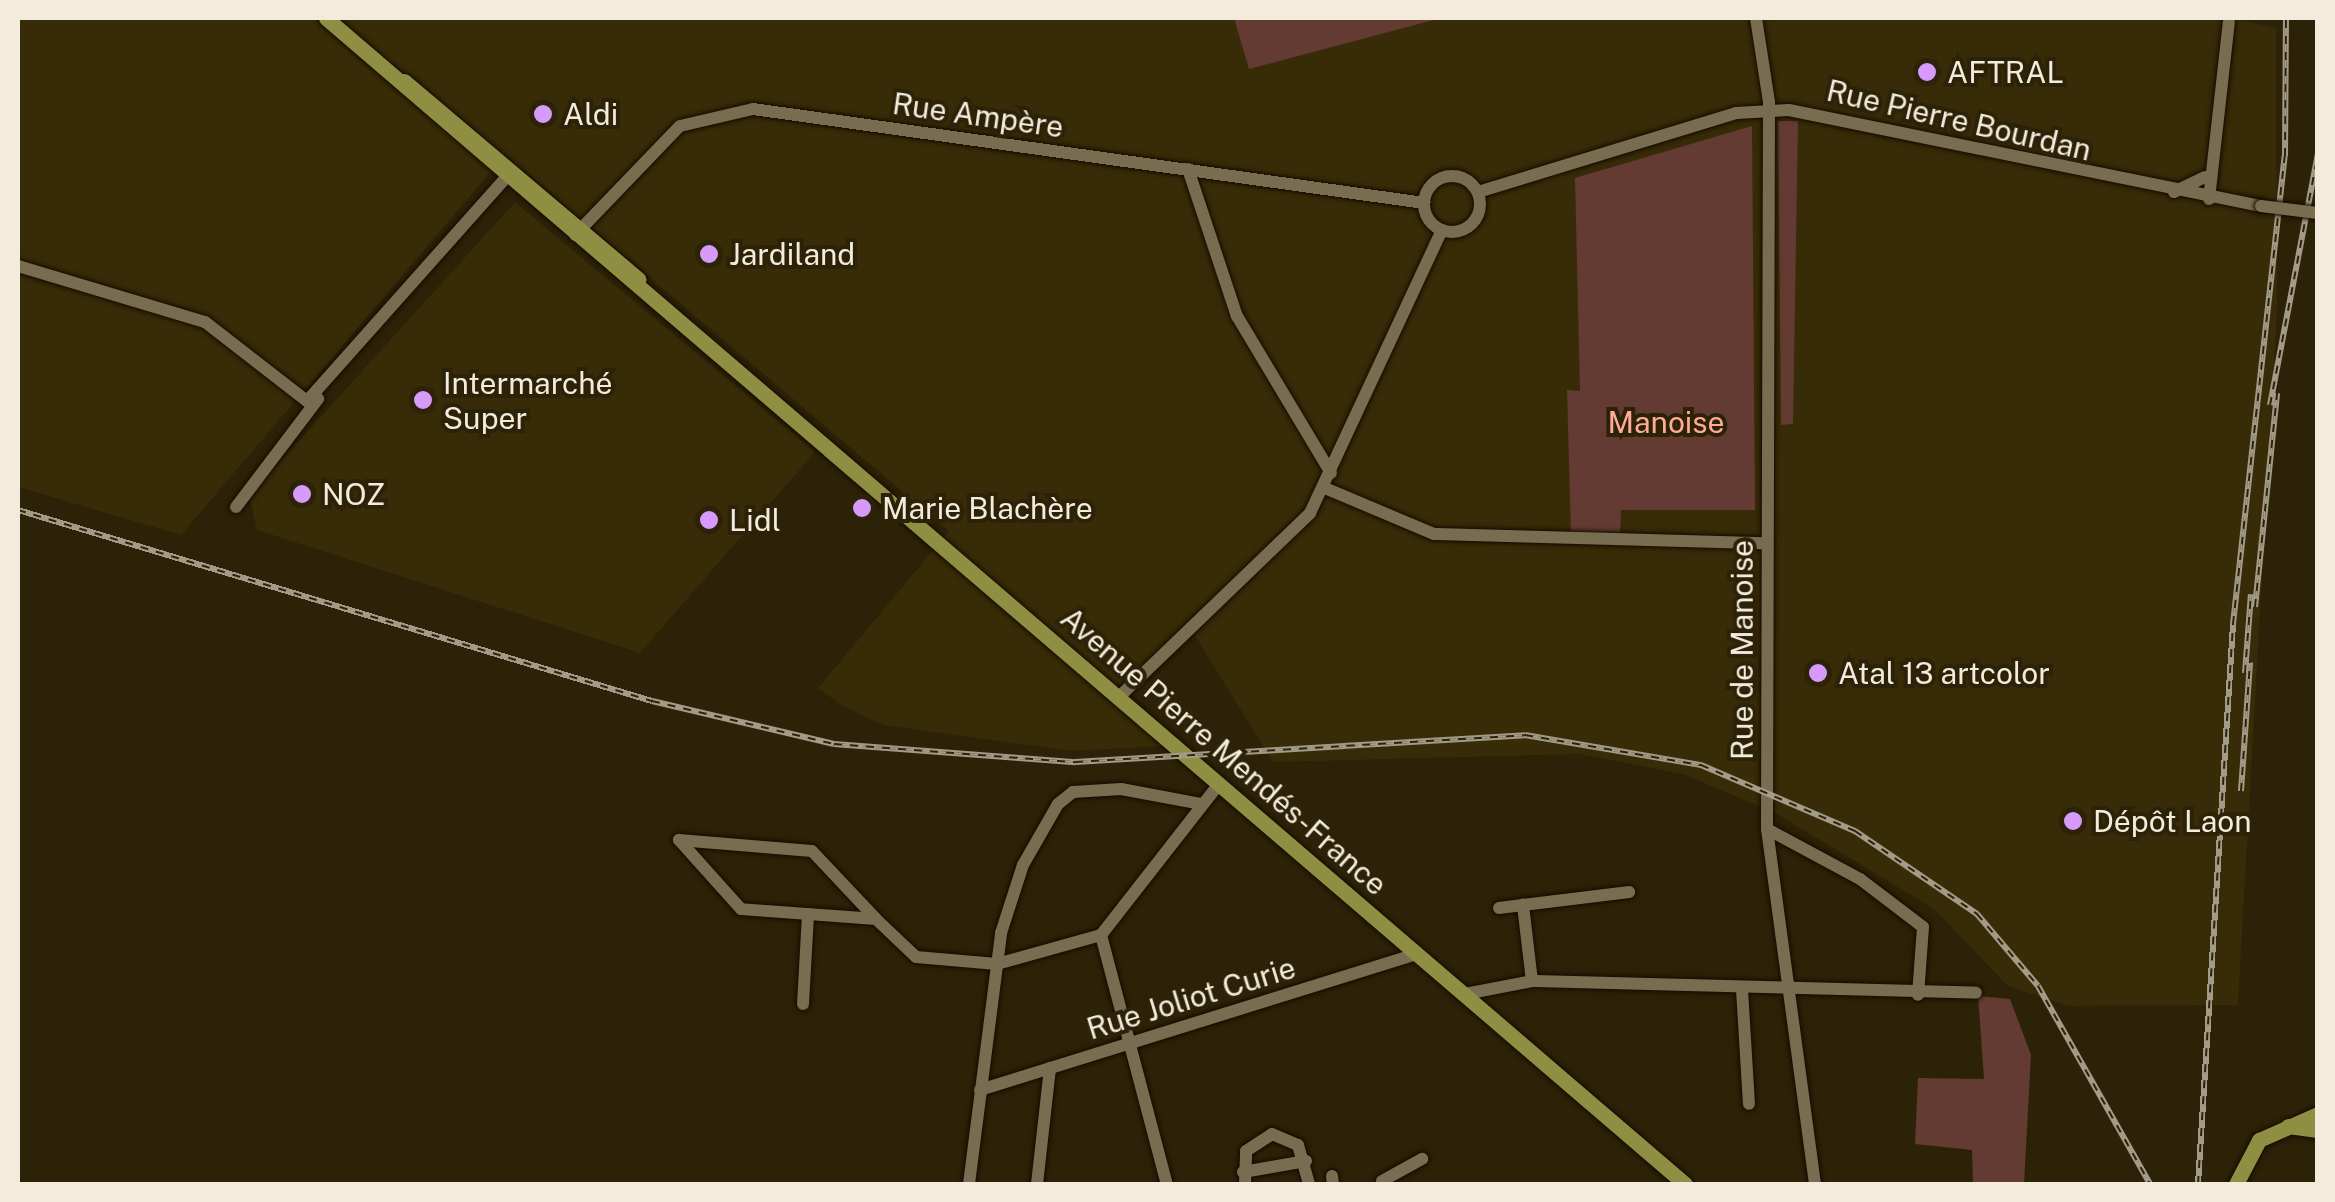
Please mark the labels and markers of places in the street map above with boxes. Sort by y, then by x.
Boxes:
place label: AFTRAL [1947,54,2064,90]
marker: AFTRAL [1916,61,1938,83]
place label: Aldi [563,96,618,132]
marker: Aldi [532,103,554,125]
place label: Jardiland [729,236,855,272]
marker: Jardiland [698,243,720,265]
place label: Intermarché Super [443,365,613,436]
marker: Intermarché Super [412,389,434,411]
place label: NOZ [322,476,385,512]
marker: NOZ [291,483,313,505]
place label: Marie Blachère [882,490,1093,526]
marker: Marie Blachère [851,497,873,519]
place label: Lidl [729,502,781,538]
marker: Lidl [698,509,720,531]
place label: Atal 13 artcolor [1838,655,2050,691]
marker: Atal 13 artcolor [1807,662,1829,684]
place label: Dépôt Laon [2093,803,2252,839]
marker: Dépôt Laon [2062,810,2084,832]

